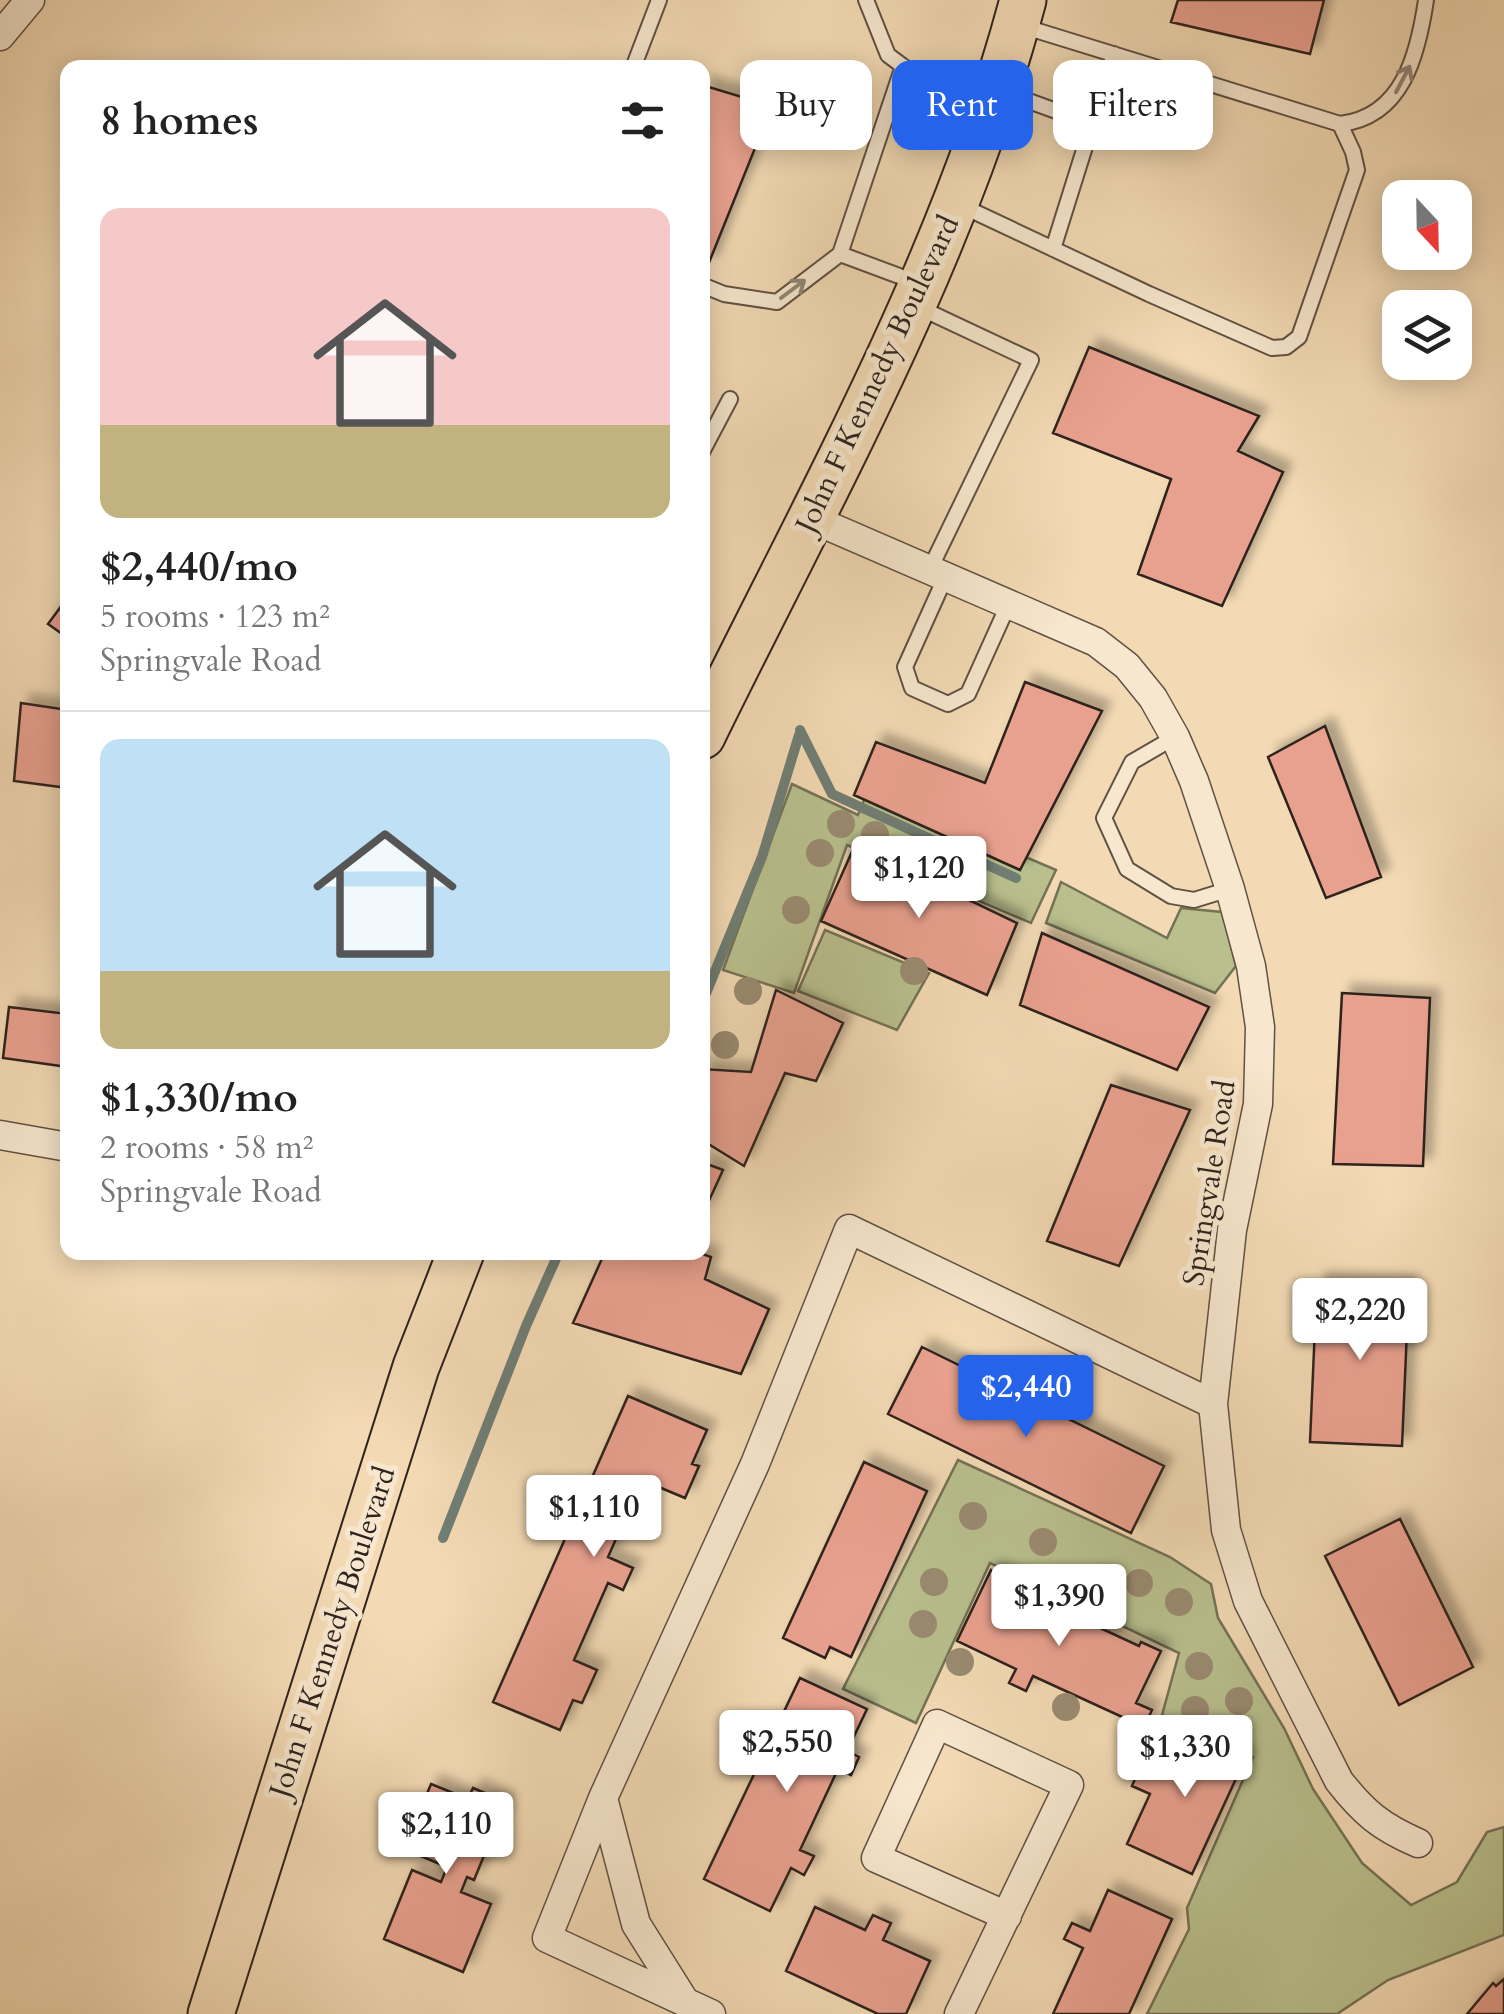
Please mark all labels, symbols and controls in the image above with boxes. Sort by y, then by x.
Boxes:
chip: Buy [740,60,872,150]
chip: Rent [892,60,1033,150]
chip: Filters [1053,60,1213,150]
one-way arrow [1394,64,1413,94]
text: 8 homes [100,92,258,149]
icon: filters [615,93,670,148]
north arrow [1382,180,1472,270]
map controls [1382,180,1472,380]
street label: John F Kennedy Boulevard [784,209,969,543]
icon: home [295,273,475,453]
one-way arrow [779,279,806,300]
button: layers [1382,290,1472,380]
text: $2,440/mo [100,538,298,595]
text: 5 rooms · 123 m² [100,595,330,639]
text: Springvale Road [100,639,321,683]
icon: home [295,804,475,984]
pin: $1,120 [838,836,1000,921]
text: $1,120 [873,846,965,890]
text: $1,330/mo [100,1069,298,1126]
street label: Springvale Road [1173,1077,1246,1289]
text: 2 rooms · 58 m² [100,1126,313,1170]
text: Springvale Road [100,1170,321,1214]
pin: $2,220 [1279,1278,1441,1363]
text: $2,220 [1314,1288,1406,1332]
pin: $2,440 [945,1355,1107,1440]
text: $2,440 [980,1365,1072,1409]
street label: John F Kennedy Boulevard [258,1461,405,1807]
pin: $1,110 [513,1475,675,1560]
text: $1,110 [548,1485,640,1529]
pin: $1,390 [978,1564,1140,1649]
text: $1,390 [1013,1574,1105,1618]
pin: $2,550 [706,1710,868,1795]
pin: $1,330 [1104,1715,1266,1800]
text: $2,550 [741,1720,833,1764]
text: $1,330 [1139,1725,1231,1769]
pin: $2,110 [365,1792,527,1877]
text: $2,110 [400,1802,492,1846]

